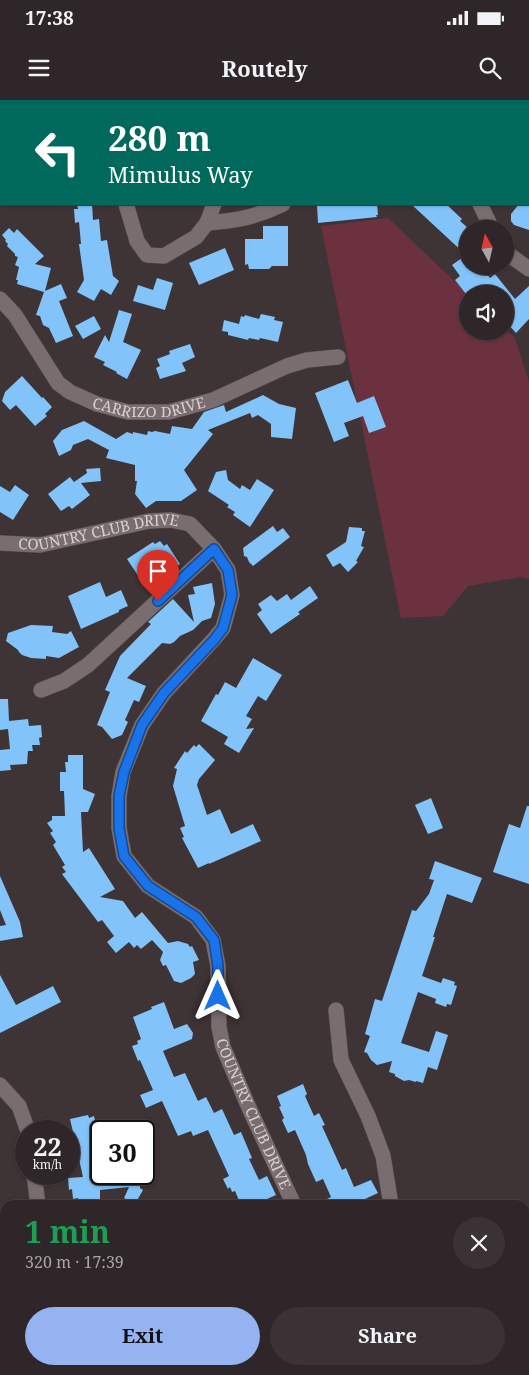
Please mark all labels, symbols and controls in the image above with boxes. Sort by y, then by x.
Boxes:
text: 17:38 [25,5,74,31]
text: Routely [222,53,307,83]
icon: menu [25,54,53,82]
icon: search [476,54,504,82]
text: 280 m [108,114,211,161]
icon: left [25,120,90,185]
text: Mimulus Way [108,159,253,189]
north arrow [459,220,514,275]
map controls [459,220,514,340]
button: sound [459,285,514,340]
street label: CARRIZO DRIVE [91,392,207,422]
street label: COUNTRY CLUB DRIVE [18,509,181,554]
pin [137,550,179,601]
icon: arrive [144,557,172,585]
position arrow [191,969,243,1021]
street label: COUNTRY CLUB DRIVE [213,1037,296,1192]
speed limit sign: 30 [90,1120,155,1185]
text: 22 [33,1129,62,1163]
text: km/h [33,1156,62,1173]
text: 1 min [25,1211,110,1252]
button: close [453,1217,505,1269]
text: 320 m · 17:39 [25,1251,124,1273]
button: Exit [25,1307,260,1365]
button: Share [270,1307,505,1365]

